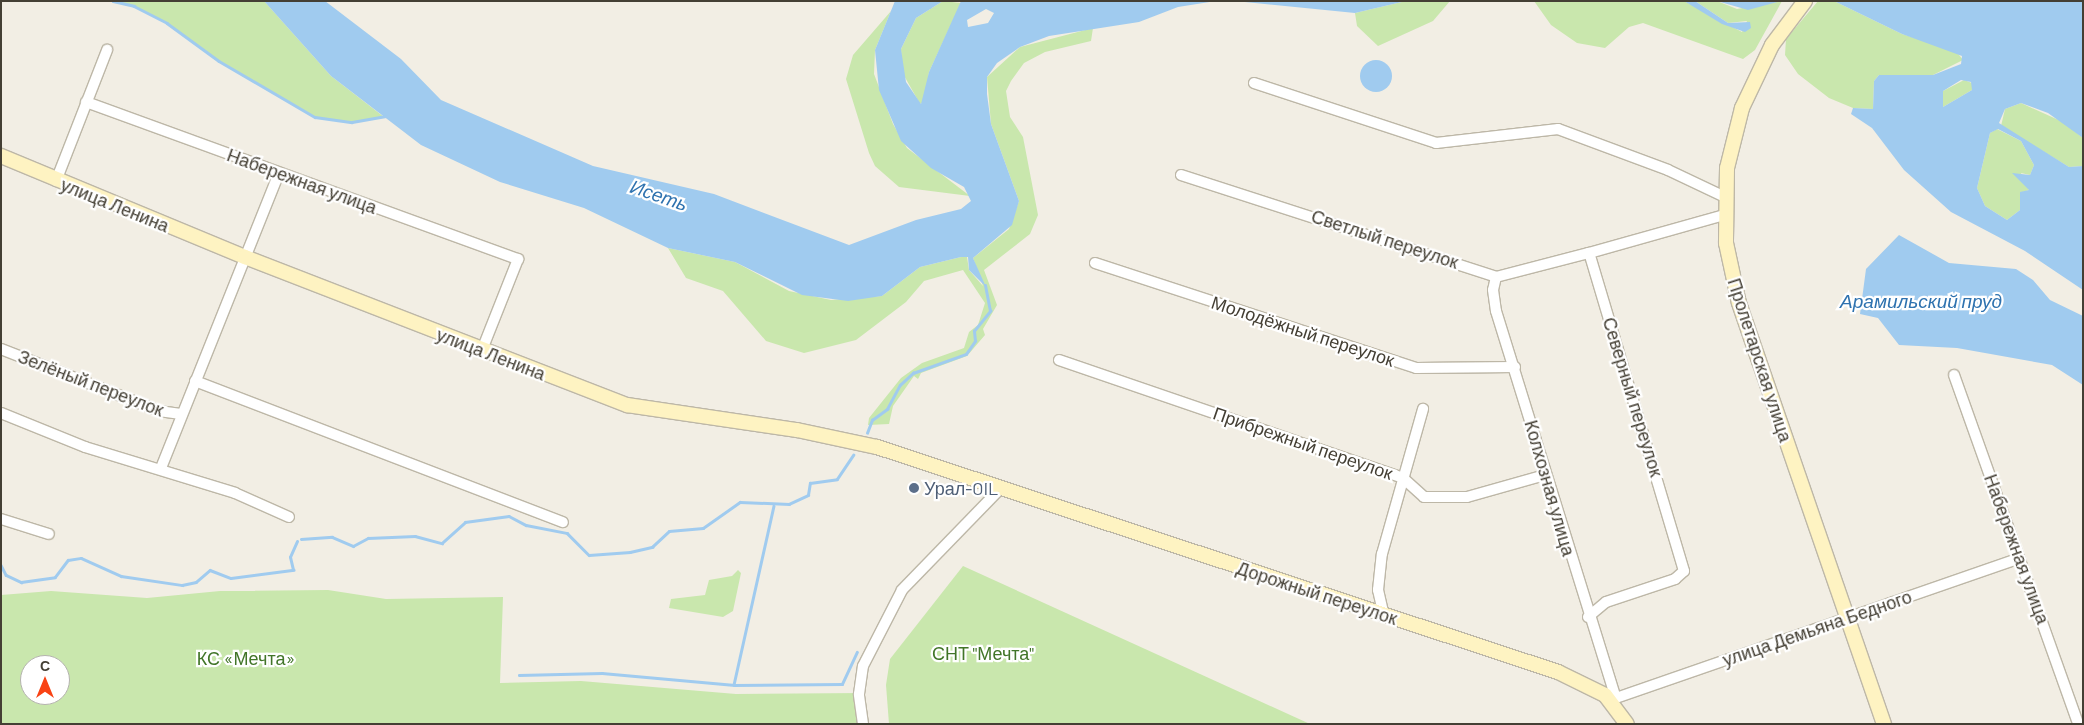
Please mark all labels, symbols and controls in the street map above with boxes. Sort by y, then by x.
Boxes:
street label: Набережная улица [224,144,380,218]
street label: улица Ленина [58,173,172,237]
water label: Исеть [627,175,691,215]
street label: Светлый переулок [1309,205,1461,273]
street label: Пролетарская улица [1723,276,1797,444]
water label: Арамильский пруд [1840,290,2002,312]
street label: Молодёжный переулок [1209,291,1397,371]
street label: Северный переулок [1598,315,1668,479]
street label: улица Ленина [434,323,548,385]
street label: Зелёный переулок [15,345,167,421]
street label: Прибрежный переулок [1210,402,1396,484]
street label: Колхозная улица [1520,418,1580,558]
street label: Набережная улица [1980,471,2054,627]
place label: Урал-OIL [924,477,998,499]
marker: Урал-OIL [908,482,920,494]
street label: Дорожный переулок [1234,557,1400,629]
street label: улица Демьяна Бедного [1720,585,1914,671]
park label: СНТ "Мечта" [932,642,1034,664]
park label: КС «Мечта» [197,647,295,669]
north arrow [20,655,70,705]
text: С [40,657,50,674]

